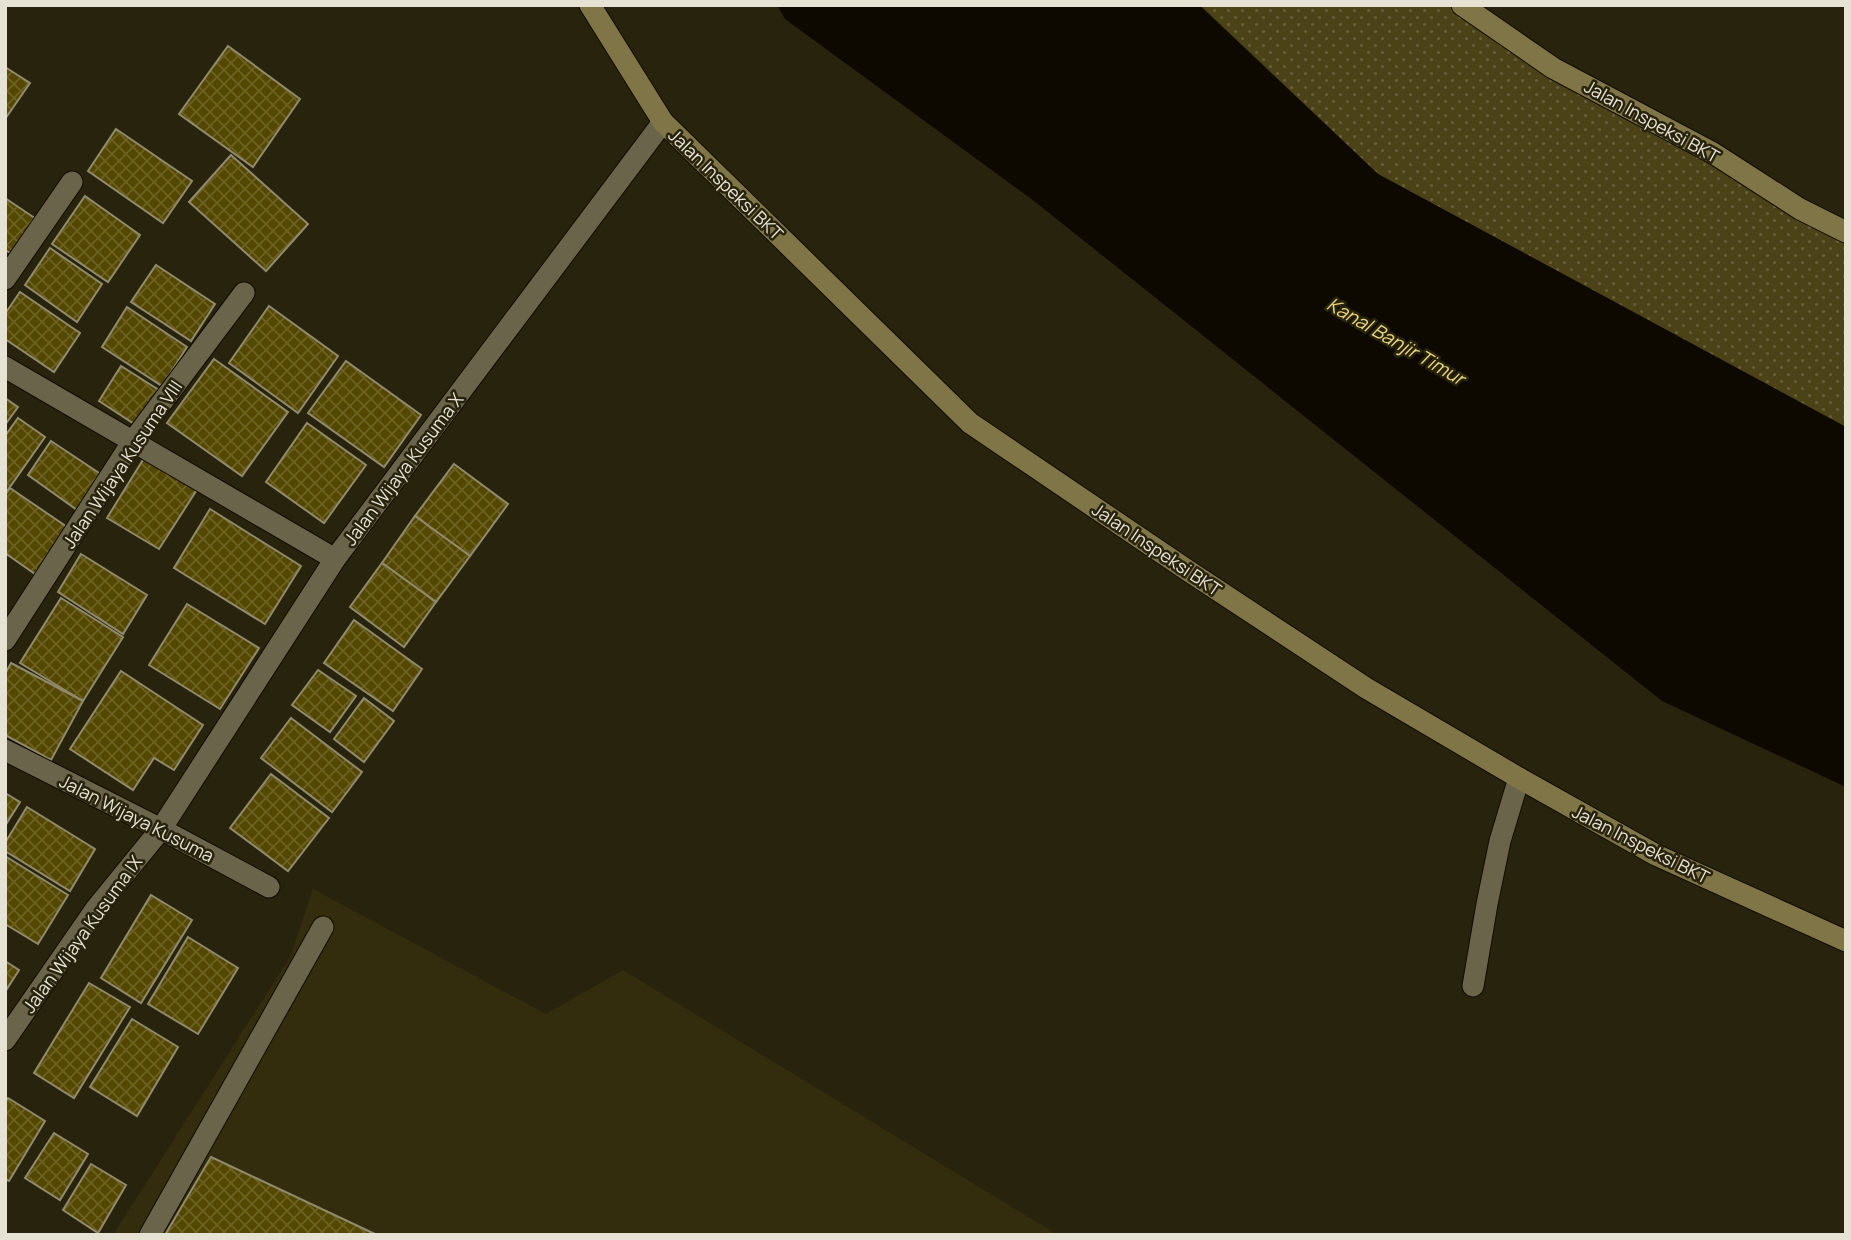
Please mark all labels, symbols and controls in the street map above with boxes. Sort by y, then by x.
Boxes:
street label: Jalan Inspeksi BKT [1580,74,1724,168]
street label: Jalan Inspeksi BKT [663,123,789,245]
water label: Kanal Banjir Timur [1322,291,1472,392]
street label: Jalan Wijaya Kusuma VIII [57,375,187,553]
street label: Jalan Wijaya Kusuma X [338,388,468,550]
street label: Jalan Inspeksi BKT [1088,497,1226,601]
street label: Jalan Wijaya Kusuma [56,769,218,867]
street label: Jalan Inspeksi BKT [1568,799,1714,889]
street label: Jalan Wijaya Kusuma IX [17,850,147,1018]

